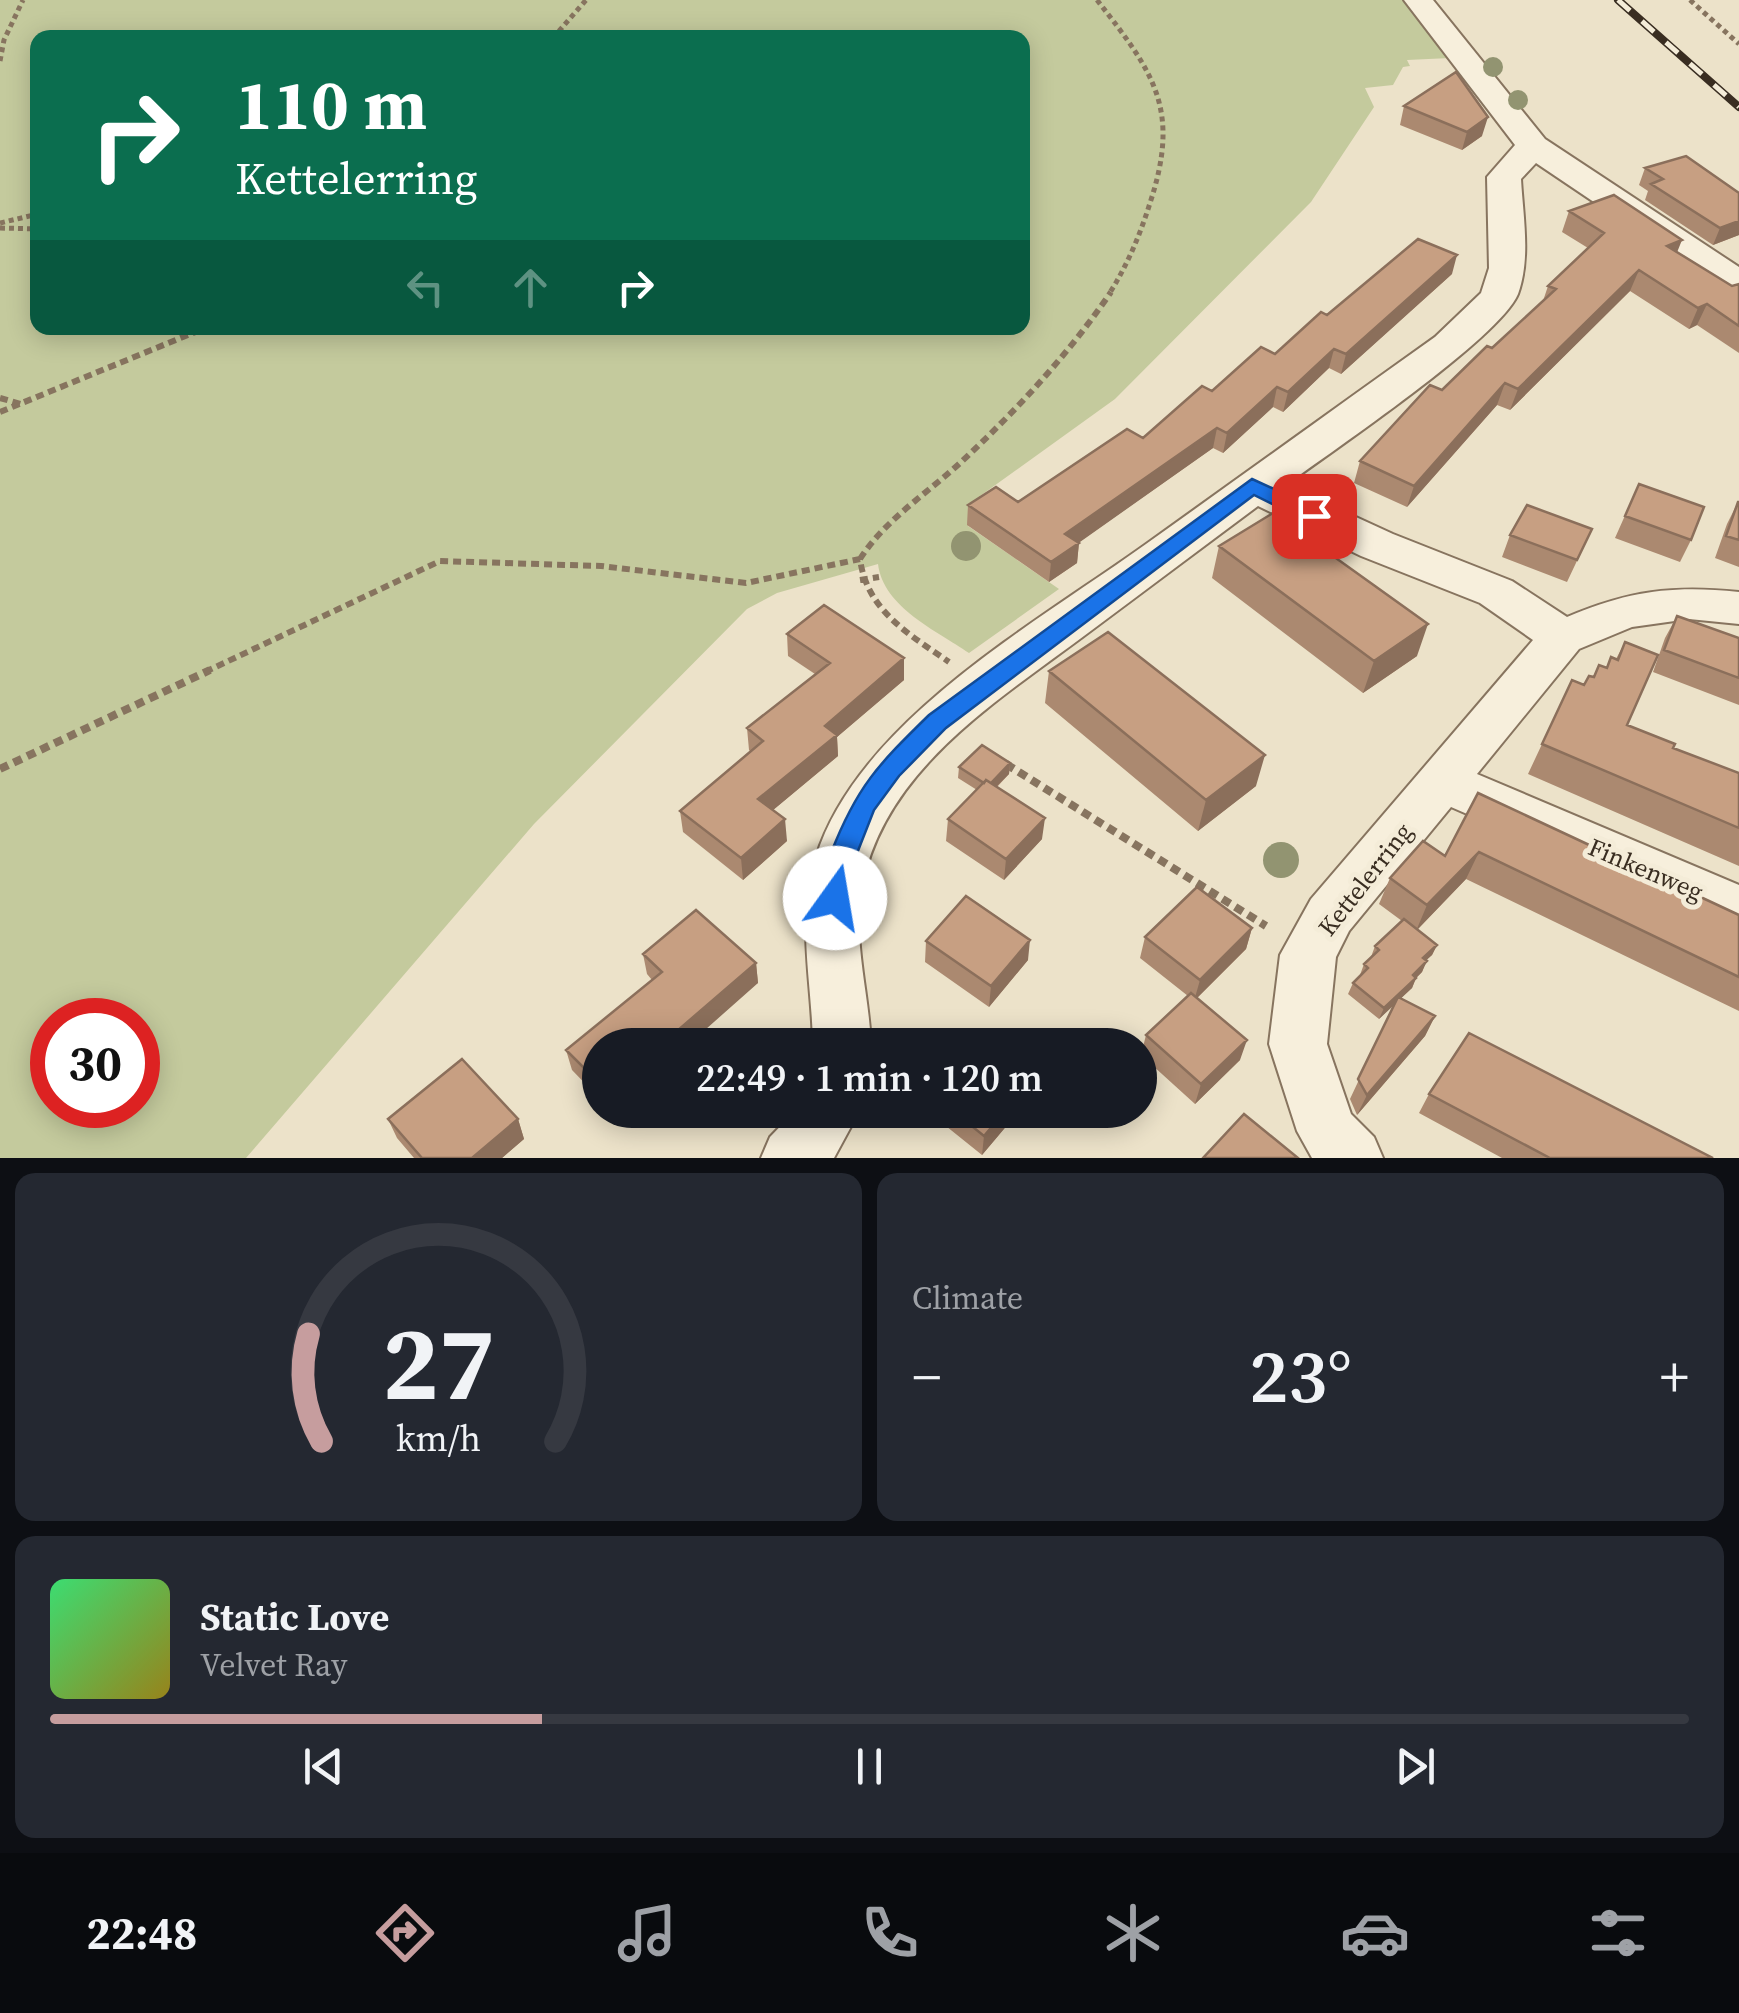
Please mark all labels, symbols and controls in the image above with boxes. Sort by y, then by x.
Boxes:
text: 110 m [235,56,427,152]
icon: right [70,70,200,200]
text: Kettelerring [235,147,478,209]
icon: left [398,260,453,315]
icon: ahead [503,260,558,315]
icon: right [608,260,663,315]
pin [1272,474,1357,559]
icon: arrive [1287,489,1342,544]
street label: Kettelerring [1310,815,1420,943]
street label: Finkenweg [1583,830,1709,908]
position arrow [783,846,887,950]
speed limit sign: 30 [30,998,160,1128]
text: 22:49 · 1 min · 120 m [696,1052,1043,1104]
text: Climate [912,1276,1023,1320]
text: 27 [382,1291,495,1434]
text: 23° [1249,1324,1352,1427]
text: − [912,1339,941,1414]
text: + [1660,1339,1689,1414]
text: km/h [396,1414,481,1463]
text: Static Love [200,1591,389,1643]
text: Velvet Ray [200,1643,347,1687]
icon: previous [296,1739,351,1794]
icon: pause [842,1739,897,1794]
icon: next [1388,1739,1443,1794]
icon: directions [370,1898,440,1968]
icon: music [612,1898,682,1968]
icon: phone [855,1898,925,1968]
icon: climate [1098,1898,1168,1968]
icon: car [1340,1898,1410,1968]
icon: filters [1583,1898,1653,1968]
text: 22:48 [86,1902,197,1964]

